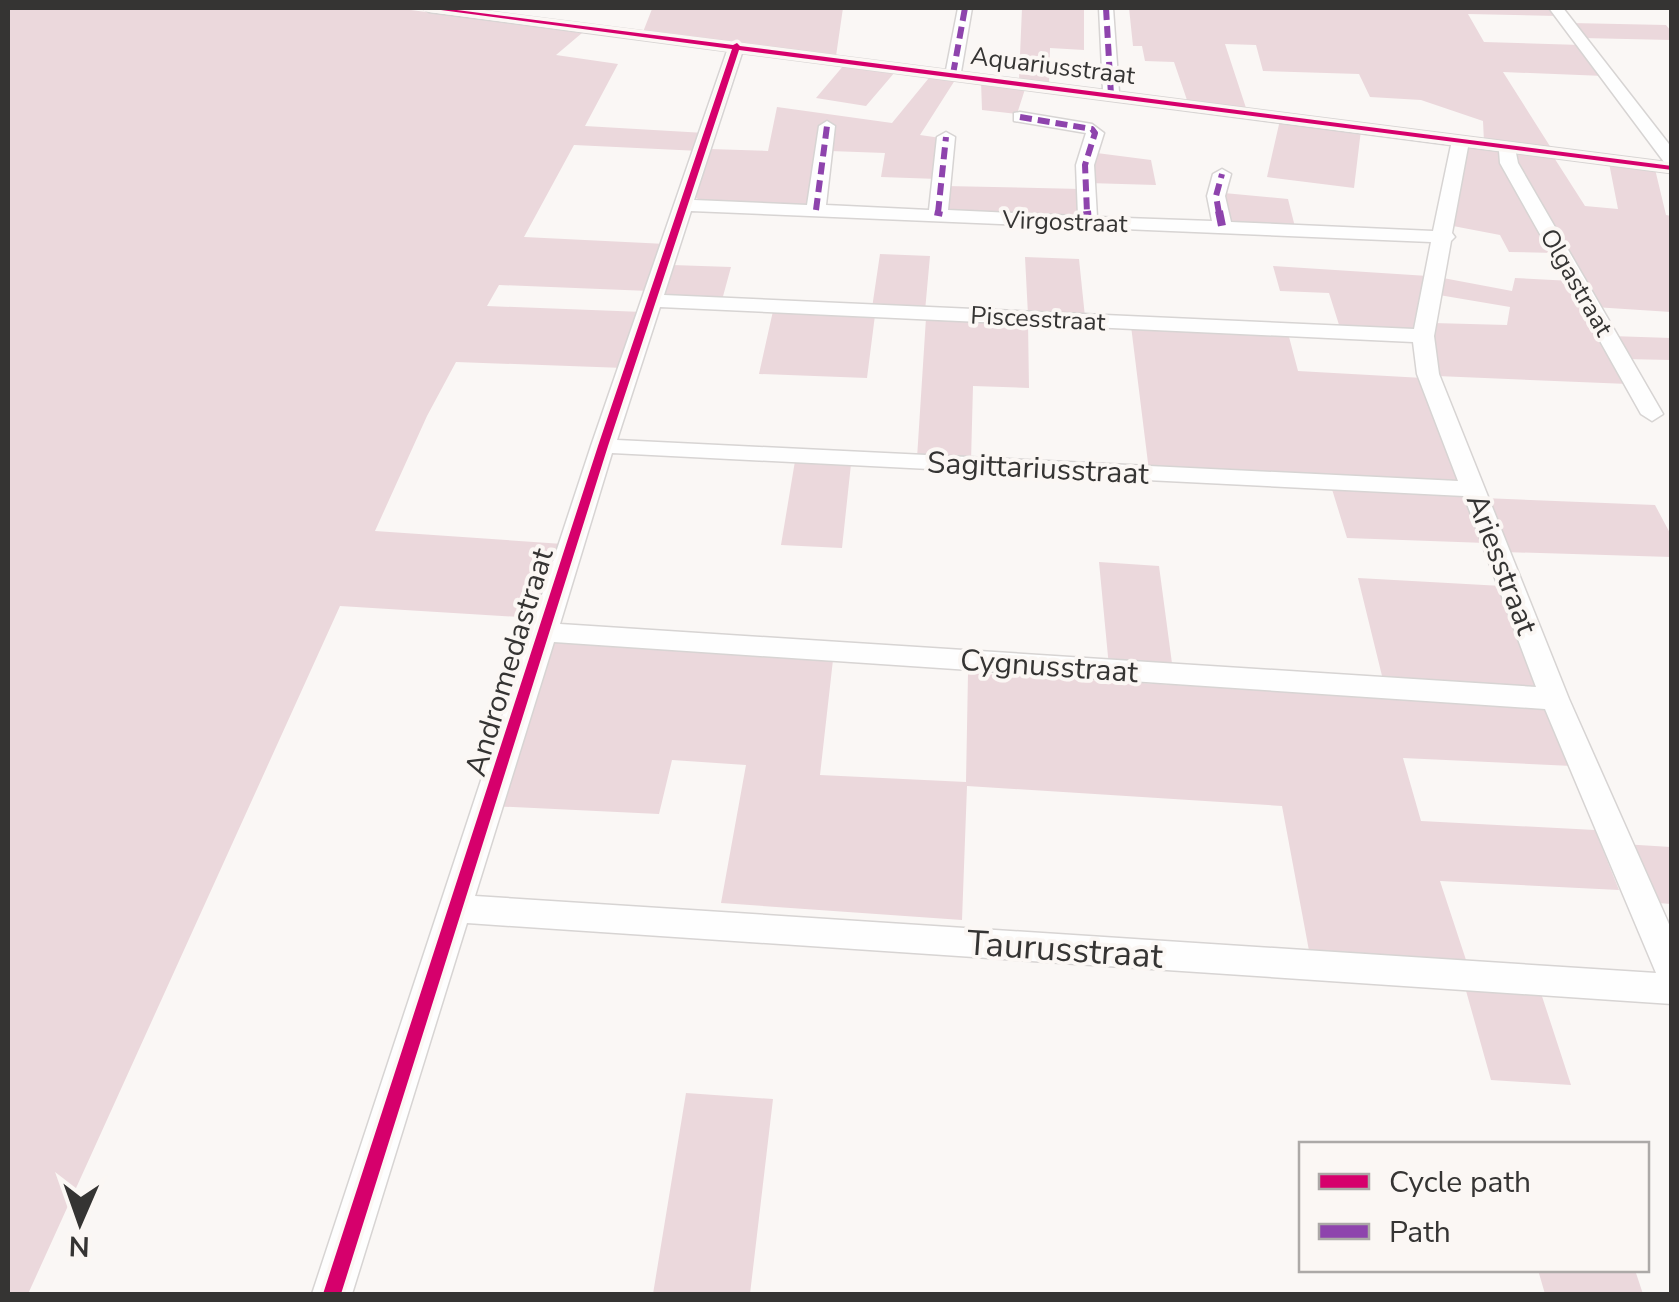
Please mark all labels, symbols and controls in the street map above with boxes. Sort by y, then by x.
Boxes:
street label: Aquariusstraat [969,39,1137,93]
street label: Virgostraat [1001,203,1128,241]
street label: Olgastraat [1532,222,1621,343]
street label: Piscesstraat [970,298,1107,340]
street label: Sagittariusstraat [926,442,1150,495]
street label: Ariesstraat [1456,488,1547,641]
street label: Andromedastraat [455,543,564,781]
street label: Cygnusstraat [959,640,1140,693]
street label: Taurusstraat [965,919,1165,980]
legend [1299,1142,1649,1272]
text: Cycle path [1389,1162,1531,1203]
north arrow [30,1172,130,1272]
text: Path [1389,1212,1451,1253]
text: N [68,1227,90,1265]

